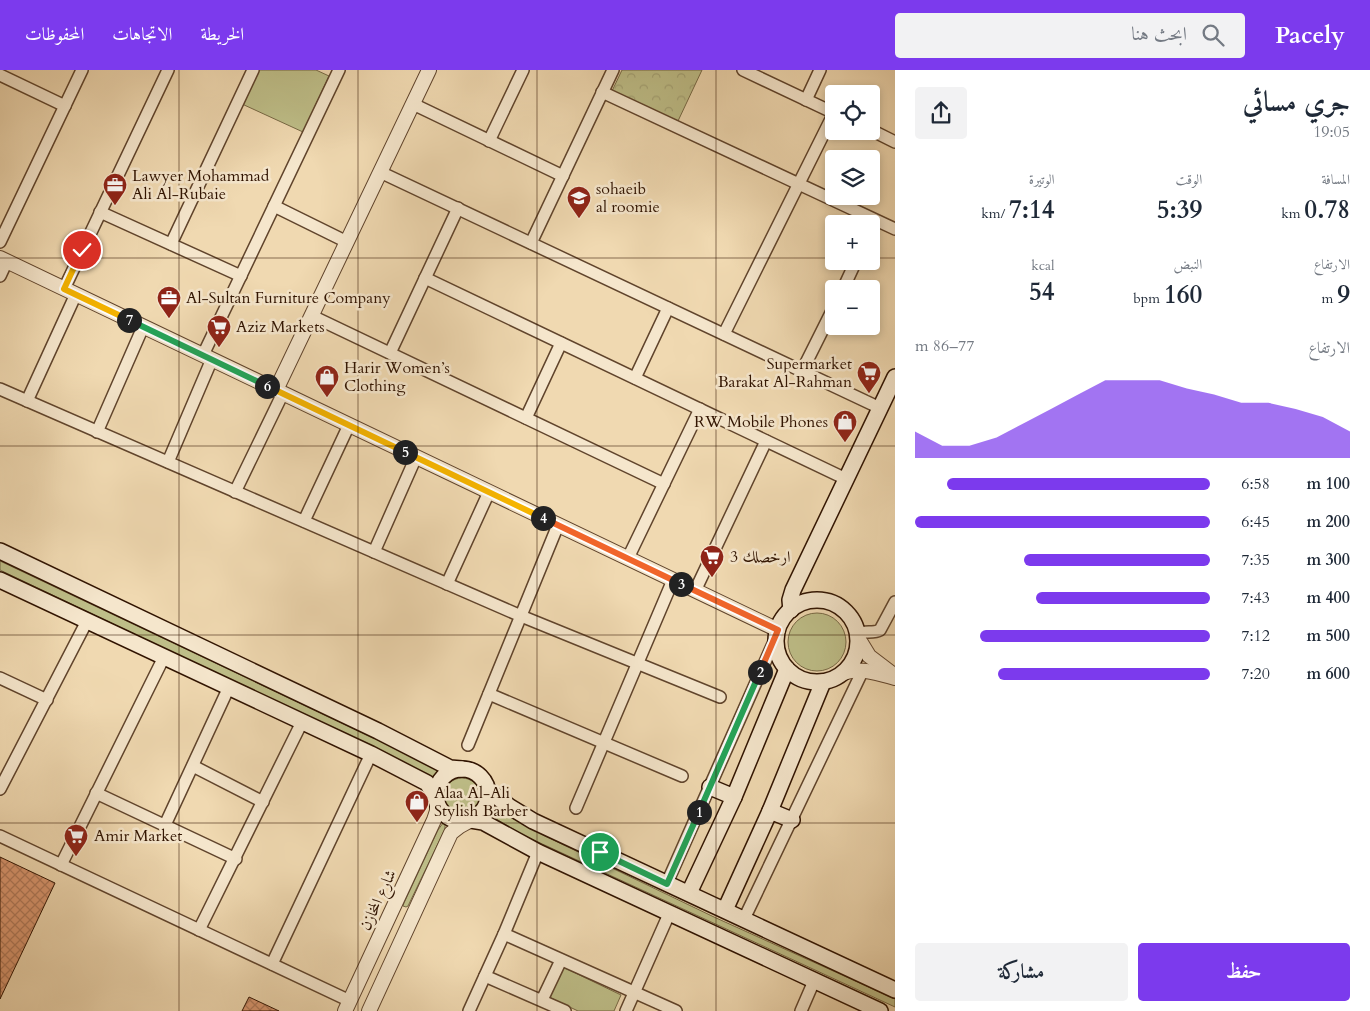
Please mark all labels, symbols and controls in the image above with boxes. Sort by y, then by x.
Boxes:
search box [895,13,1245,58]
text: Pacely [1275,19,1345,52]
text: ابحث هنا [1131,21,1187,47]
icon: search [1199,21,1227,49]
text: المحفوظات [25,22,84,47]
text: الاتجاهات [112,22,172,47]
text: الخريطة [200,22,244,47]
text: جري مسائي [1243,83,1350,121]
map controls [825,85,880,335]
button: locate [825,85,880,140]
button: share [915,87,967,139]
text: 19:05 [1313,121,1350,143]
button: layers [825,150,880,205]
place label: Lawyer Mohammad Ali Al-Rubaie [132,165,270,205]
text: الوتيرة [1029,170,1055,189]
text: الوقت [1176,170,1202,189]
text: المسافة [1321,170,1350,189]
office icon: Lawyer Mohammad Ali Al-Rubaie [102,172,128,206]
place label: sohaeib al roomie [596,178,660,218]
school or university icon: sohaeib al roomie [566,185,592,219]
text: 7:14 [1009,193,1055,227]
text: 5:39 [1157,193,1202,227]
text: 0.78 [1304,193,1350,227]
text: /km [981,204,1009,223]
text: km [1281,204,1304,223]
button: + [825,215,880,270]
pin [61,229,103,271]
icon: check [68,236,96,264]
text: النبض [1173,255,1202,274]
text: الارتفاع [1314,255,1350,274]
text: kcal [1031,256,1055,275]
text: 54 [1029,275,1055,309]
text: 160 [1164,278,1202,312]
text: 9 [1337,278,1350,312]
button: − [825,280,880,335]
office icon: Al-Sultan Furniture Company [156,285,182,319]
place label: Al-Sultan Furniture Company [186,287,391,309]
text: bpm [1133,289,1164,308]
text: m [1322,289,1337,308]
pin: 7 [116,308,142,332]
text: 7 [126,311,133,330]
supermarket icon: Aziz Markets [206,314,232,348]
place label: Aziz Markets [236,316,325,338]
text: 77–86 m [915,335,974,357]
text: الارتفاع [1308,337,1350,359]
place label: Supermarket Barakat Al-Rahman [718,353,852,393]
place label: Harir Women’s Clothing [344,357,450,397]
supermarket icon: Supermarket Barakat Al-Rahman [856,360,882,394]
shop icon: Harir Women’s Clothing [314,364,340,398]
pin: 6 [254,374,280,398]
text: 6 [264,377,271,396]
shop icon: RW Mobile Phones [832,409,858,443]
place label: RW Mobile Phones [694,411,828,433]
pin: 5 [392,440,418,464]
text: 5 [402,443,409,462]
text: 6:58 [1241,473,1270,495]
text: 100 m [1306,473,1350,495]
pin: 4 [530,506,556,530]
text: 4 [540,509,547,528]
text: 6:45 [1241,511,1270,533]
text: 200 m [1306,511,1350,533]
supermarket icon: ارخصلك 3 [699,544,725,578]
place label: ارخصلك 3 [730,546,791,568]
text: 7:35 [1241,549,1270,571]
text: 300 m [1306,549,1350,571]
pin: 3 [668,572,694,596]
text: 3 [678,575,685,594]
text: 7:43 [1241,587,1270,609]
text: 400 m [1306,587,1350,609]
text: 7:12 [1241,625,1270,647]
text: 500 m [1306,625,1350,647]
pin: 2 [748,660,772,684]
text: 2 [757,663,764,682]
text: 7:20 [1241,663,1270,685]
text: 600 m [1306,663,1350,685]
place label: Alaa Al-Ali Stylish Barber [434,782,528,822]
shop icon: Alaa Al-Ali Stylish Barber [404,789,430,823]
pin: 1 [686,800,712,824]
text: 1 [696,803,703,822]
supermarket icon: Amir Market [63,823,89,857]
place label: Amir Market [94,825,182,847]
pin [579,831,621,873]
icon: arrive [586,838,614,866]
street label: شارع المخازن [354,866,403,935]
button: مشاركة [915,943,1128,1001]
button: حفظ [1138,943,1350,1001]

